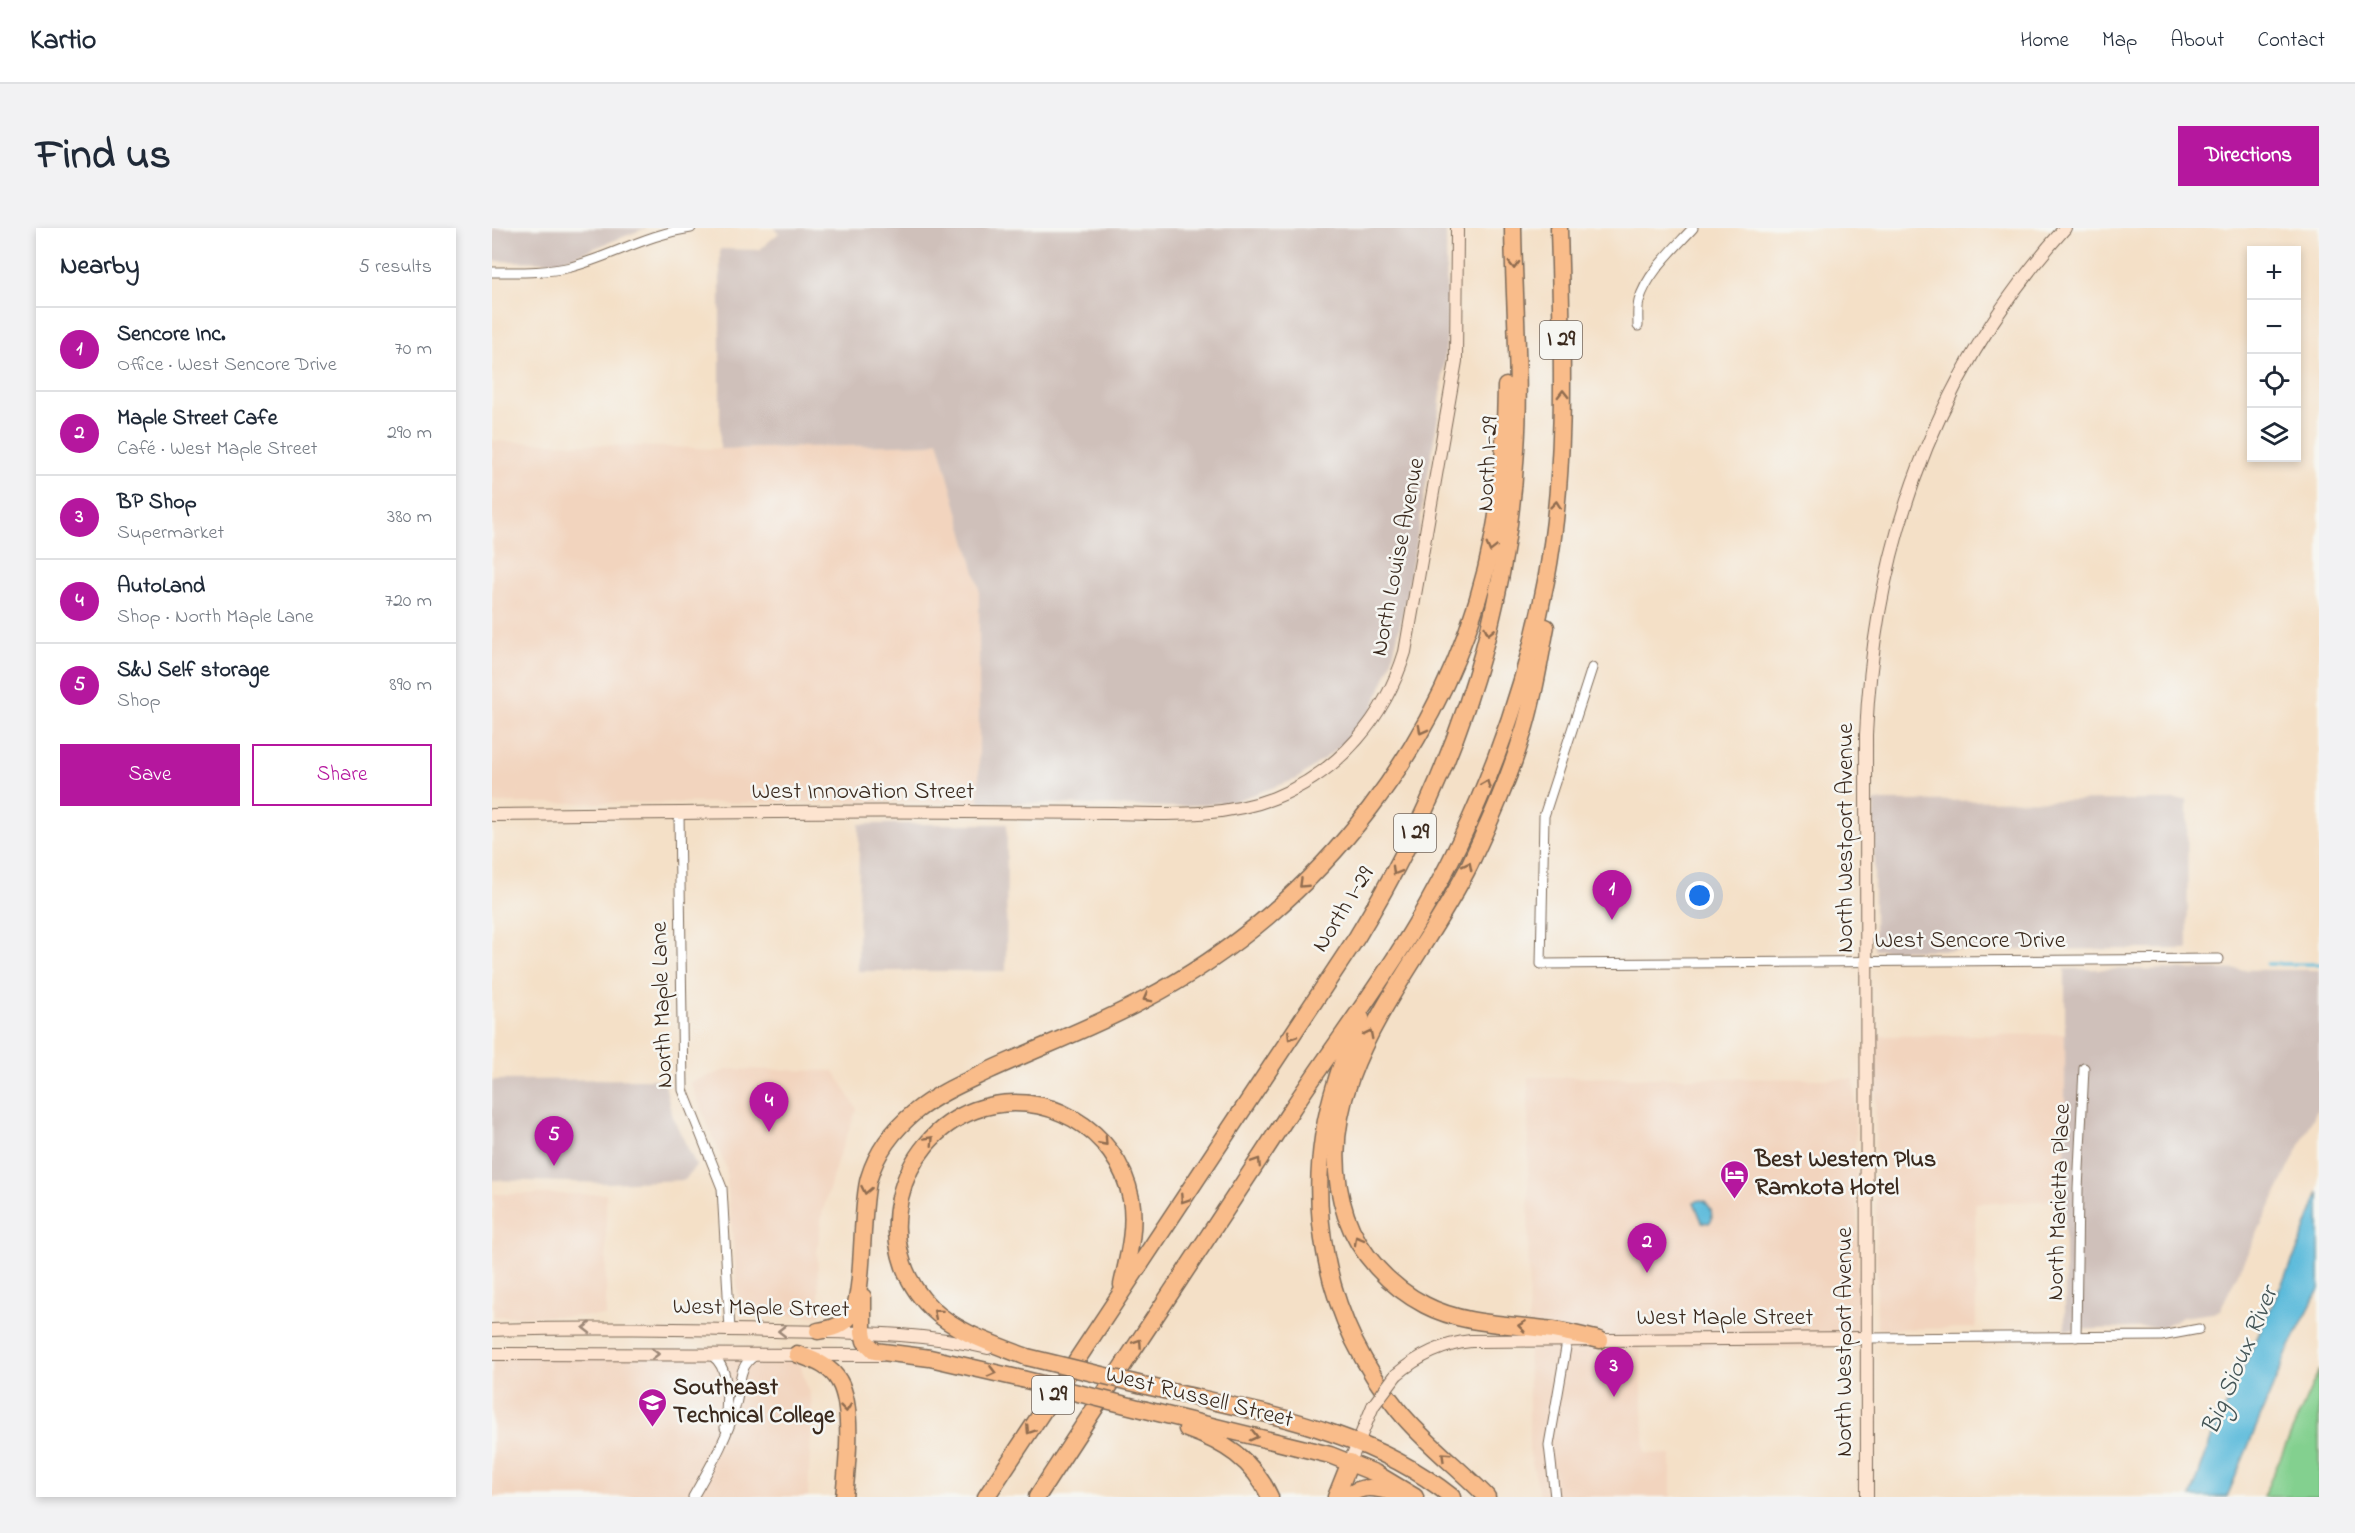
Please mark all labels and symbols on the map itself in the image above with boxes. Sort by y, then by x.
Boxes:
one-way arrow [1507,261,1520,270]
road number: I 29 [1540,321,1582,359]
one-way arrow [1557,389,1569,398]
street label: North I-29 [1469,415,1509,513]
street label: North Louise Avenue [1363,454,1435,659]
one-way arrow [1549,501,1562,510]
one-way arrow [1485,543,1498,553]
one-way arrow [1483,626,1496,636]
one-way arrow [1418,723,1429,734]
street label: North Westport Avenue [1829,723,1864,953]
street label: West Innovation Street [752,775,974,810]
one-way arrow [1479,779,1491,790]
road number: I 29 [1394,814,1436,852]
street label: North I-29 [1304,860,1385,960]
one-way arrow [1461,862,1473,873]
one-way arrow [1392,865,1403,875]
pin: 1 [1592,870,1632,920]
one-way arrow [1300,876,1311,887]
your location [1685,881,1714,910]
street label: North Maple Lane [643,921,683,1089]
street label: West Sencore Drive [1874,924,2066,959]
one-way arrow [1142,991,1153,1002]
one-way arrow [1287,1030,1299,1040]
one-way arrow [1362,1030,1373,1040]
pin: 4 [750,1082,788,1132]
street label: North Marietta Place [2039,1102,2081,1301]
pin: 5 [534,1116,574,1166]
one-way arrow [1097,1135,1108,1146]
one-way arrow [923,1137,934,1148]
place label: Best Western Plus Ramkota Hotel [1754,1143,1936,1206]
one-way arrow [1250,1158,1261,1169]
hotel icon: Best Western Plus Ramkota Hotel [1718,1158,1750,1200]
one-way arrow [860,1185,873,1195]
one-way arrow [1180,1192,1191,1203]
pin: 2 [1628,1224,1666,1273]
street label: North Westport Avenue [1828,1227,1863,1457]
one-way arrow [1353,1236,1365,1246]
water label: Big Sioux River [2193,1278,2290,1441]
street label: West Maple Street [672,1290,850,1328]
street label: West Maple Street [1637,1301,1813,1336]
one-way arrow [933,1310,944,1321]
one-way arrow [1518,1320,1527,1333]
one-way arrow [583,1322,592,1334]
one-way arrow [778,1325,787,1337]
one-way arrow [1131,1339,1142,1350]
one-way arrow [651,1348,660,1360]
pin: 3 [1594,1348,1634,1397]
street label: West Russell Street [1101,1358,1297,1438]
one-way arrow [987,1364,997,1377]
place label: Southeast Technical College [673,1371,836,1435]
road number: I 29 [1032,1376,1074,1414]
school or university icon: Southeast Technical College [636,1386,668,1428]
one-way arrow [839,1403,852,1412]
one-way arrow [1026,1423,1037,1434]
one-way arrow [1249,1428,1259,1441]
one-way arrow [1441,1453,1452,1464]

